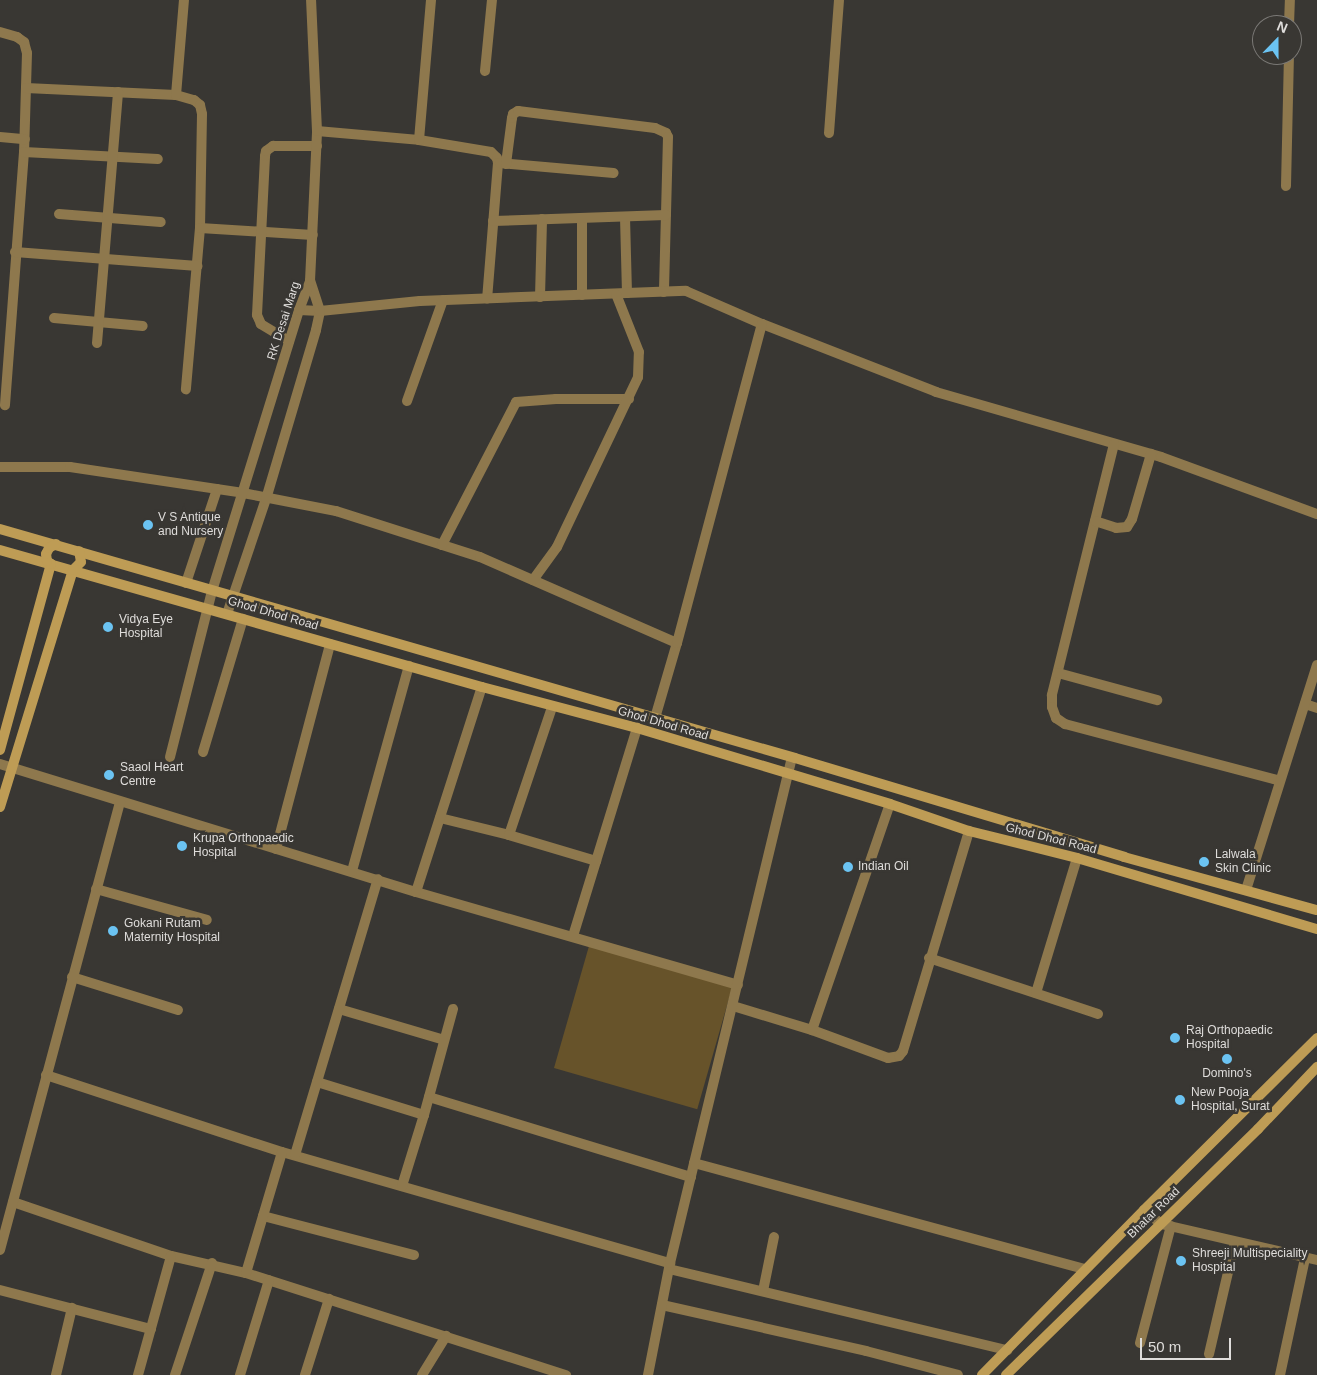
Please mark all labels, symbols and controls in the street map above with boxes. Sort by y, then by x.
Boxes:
north arrow [1252,15,1302,65]
text: N [1275,18,1290,36]
street label: RK Desai Marg [265,280,303,362]
place label: V S Antique and Nursery [158,511,223,539]
marker: V S Antique and Nursery [142,519,154,531]
street label: Ghod Dhod Road [226,594,320,634]
place label: Vidya Eye Hospital [119,613,173,641]
marker: Vidya Eye Hospital [101,620,115,634]
street label: Ghod Dhod Road [616,704,710,744]
place label: Saaol Heart Centre [120,761,183,789]
marker: Saaol Heart Centre [102,768,116,782]
street label: Ghod Dhod Road [1004,821,1098,857]
place label: Krupa Orthopaedic Hospital [193,832,294,860]
marker: Krupa Orthopaedic Hospital [175,839,189,853]
place label: Lalwala Skin Clinic [1215,848,1271,876]
marker: Lalwala Skin Clinic [1197,855,1211,869]
place label: Indian Oil [858,860,909,874]
marker: Indian Oil [842,861,854,873]
place label: Gokani Rutam Maternity Hospital [124,917,220,945]
marker: Gokani Rutam Maternity Hospital [106,924,120,938]
place label: Raj Orthopaedic Hospital [1186,1024,1273,1052]
marker: Raj Orthopaedic Hospital [1168,1031,1182,1045]
marker: Domino's [1221,1053,1233,1065]
place label: Domino's [1202,1067,1252,1081]
place label: New Pooja Hospital, Surat [1191,1086,1270,1114]
marker: New Pooja Hospital, Surat [1173,1093,1187,1107]
street label: Bhatar Road [1125,1184,1183,1242]
place label: Shreeji Multispeciality Hospital [1192,1247,1307,1275]
marker: Shreeji Multispeciality Hospital [1174,1254,1188,1268]
scale bar [1142,1328,1233,1360]
text: 50 m [1148,1338,1181,1355]

